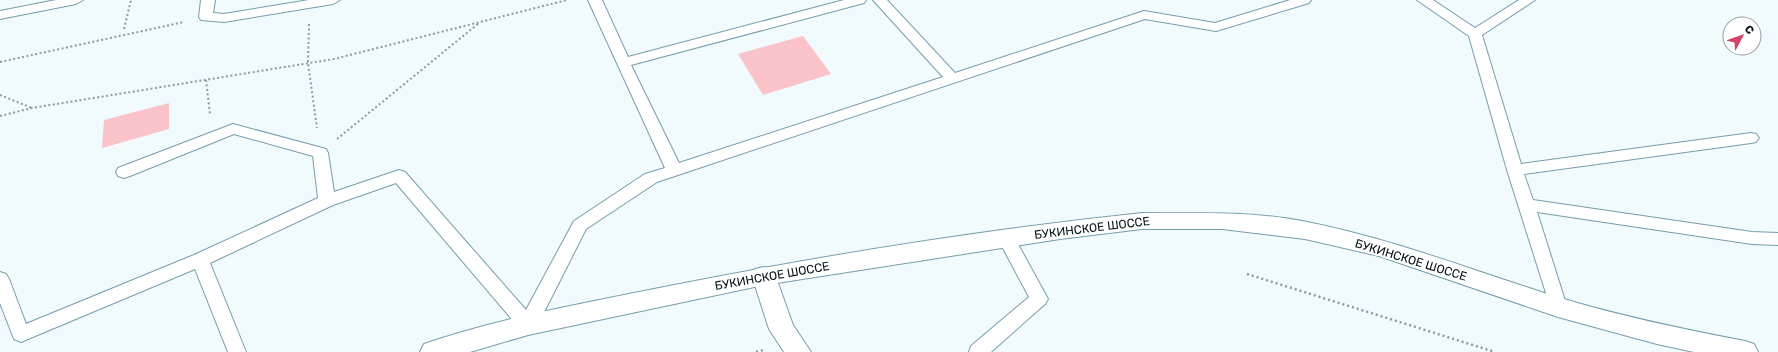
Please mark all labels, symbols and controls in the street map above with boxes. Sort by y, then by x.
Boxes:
north arrow [1722,16,1762,56]
text: С [1742,23,1757,37]
street label: БУКИНСКОЕ ШОССЕ [1033,214,1151,242]
street label: БУКИНСКОЕ ШОССЕ [1353,236,1469,284]
street label: БУКИНСКОЕ ШОССЕ [713,259,831,293]

